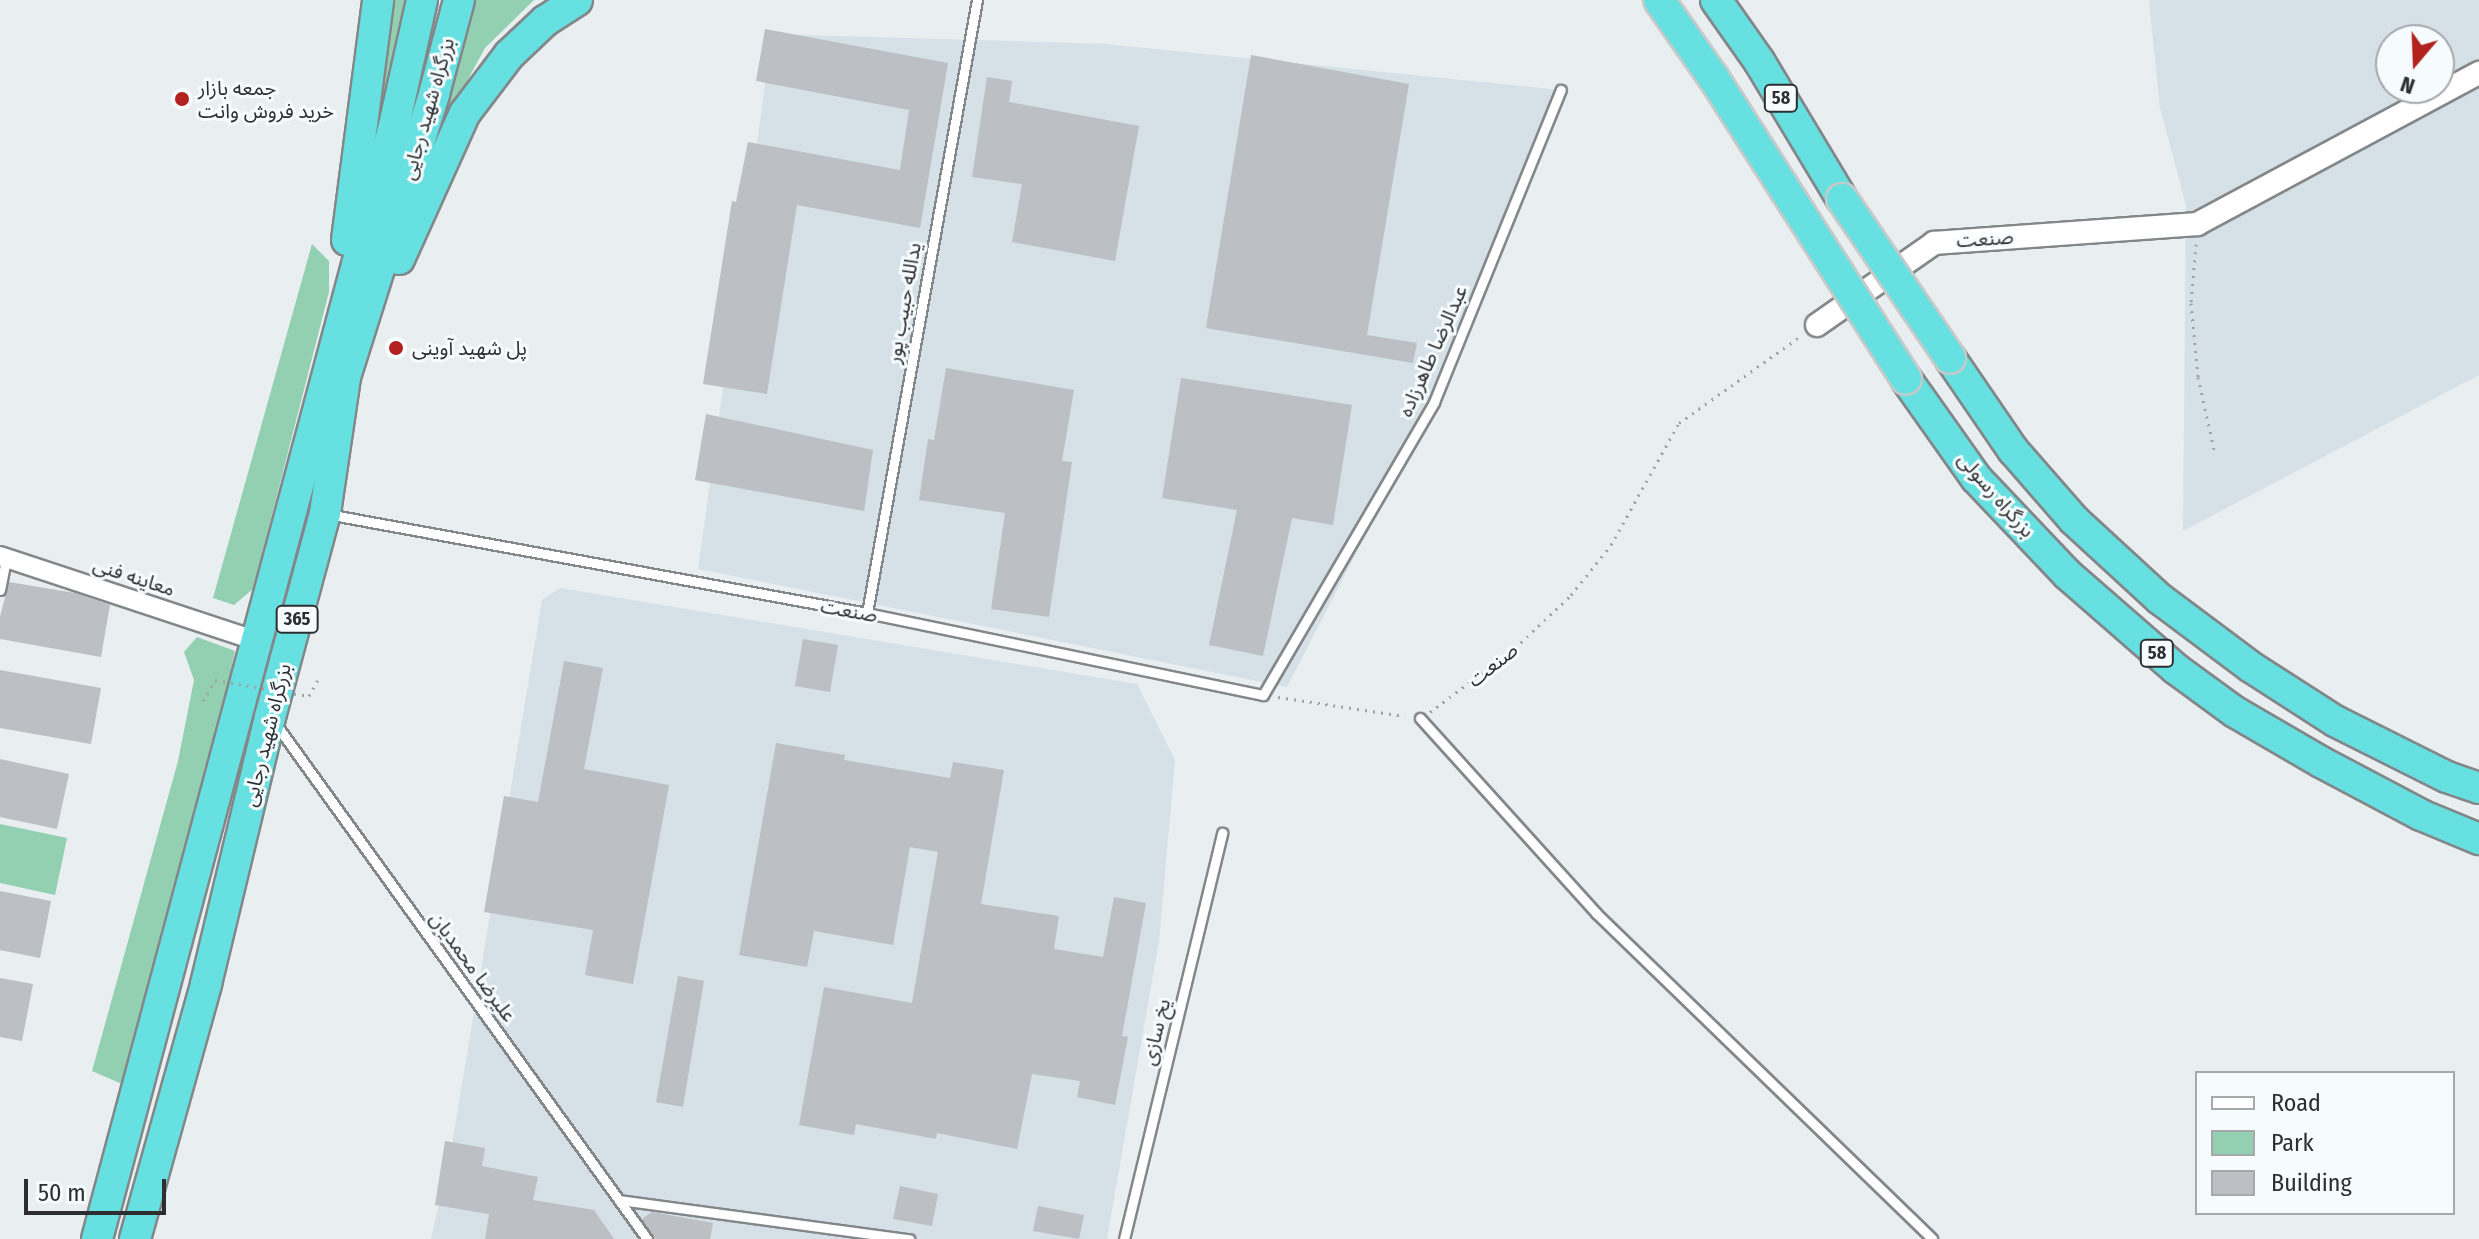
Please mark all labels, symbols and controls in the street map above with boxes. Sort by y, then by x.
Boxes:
north arrow [2375,24,2455,104]
street label: بزرگراه شهید رجایی [396,35,460,183]
text: N [2397,70,2418,100]
place label: جمعه بازار خرید فروش وانت [198,76,334,123]
road number: 58 [1763,84,1799,112]
marker: جمعه بازار خرید فروش وانت [173,90,191,108]
street label: صنعت [1956,225,2014,253]
street label: یدالله حبیب پور [882,241,926,365]
street label: عبدالرضا طاهرزاده [1393,282,1473,420]
place label: پل شهید آوینی [412,336,527,360]
marker: پل شهید آوینی [387,339,405,357]
street label: بزرگراه رسولی [1953,448,2039,542]
street label: معاینه فنی [90,553,178,601]
street label: صنعت [819,594,879,628]
road number: 365 [275,605,319,633]
street label: صنعت [1463,638,1523,692]
road number: 58 [2139,639,2175,667]
street label: بزرگراه شهید رجایی [238,661,296,809]
street label: علیرضا محمدیان [425,907,521,1027]
street label: یخ سازی [1136,996,1176,1068]
legend [2195,1071,2455,1215]
text: Road [2271,1089,2321,1117]
text: Park [2271,1129,2314,1157]
scale bar [28,1163,170,1213]
text: Building [2271,1169,2352,1197]
text: 50 m [38,1179,86,1207]

